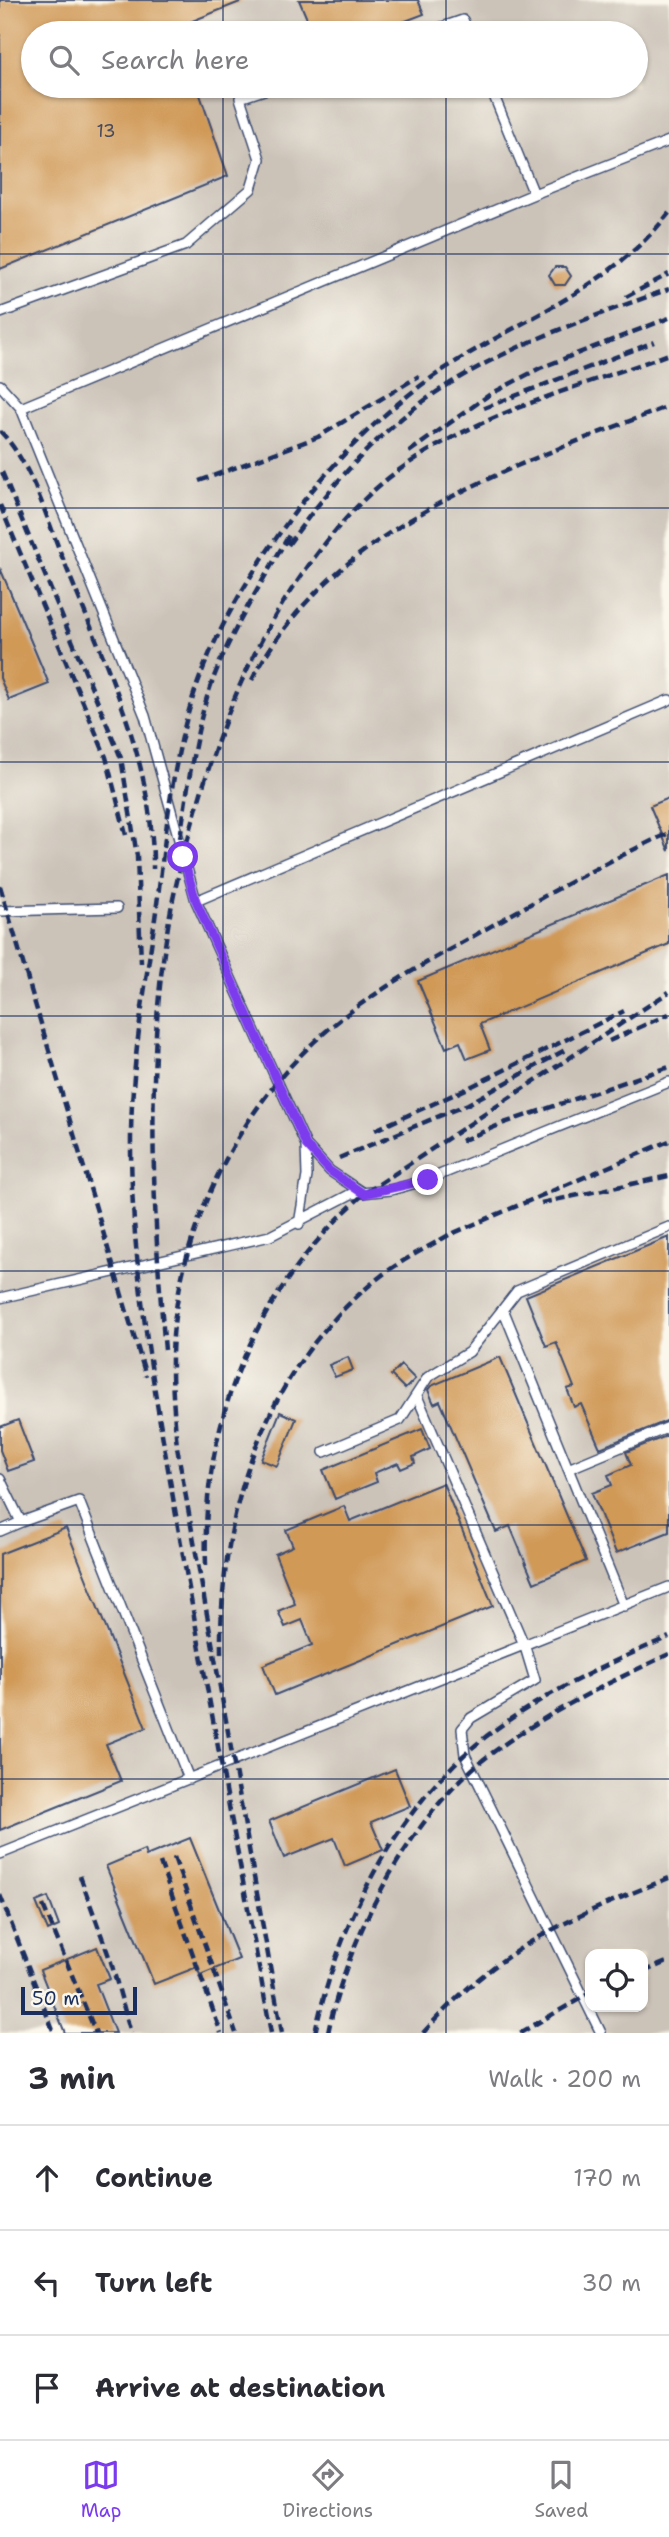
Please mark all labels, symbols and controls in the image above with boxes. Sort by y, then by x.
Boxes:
search box [21,21,648,98]
icon: search [45,41,83,79]
text: Search here [101,42,250,77]
house number: 13 [96,119,116,143]
route start [167,841,198,872]
route end [412,1164,443,1195]
map controls [585,1949,648,2012]
button: locate [585,1949,648,2012]
scale bar [21,1984,136,2016]
text: 50 m [32,1986,80,2011]
text: 3 min [28,2058,115,2099]
text: Walk · 200 m [488,2064,641,2094]
icon: ahead [28,2159,66,2197]
text: Continue [95,2160,213,2195]
text: 170 m [573,2163,641,2193]
icon: left [28,2264,66,2302]
text: Turn left [95,2265,212,2300]
text: 30 m [582,2268,641,2298]
icon: arrive [28,2369,66,2407]
text: Arrive at destination [95,2370,385,2405]
tab: Map [81,2456,121,2523]
tab: Directions [283,2456,373,2523]
tab: Saved [534,2456,588,2523]

